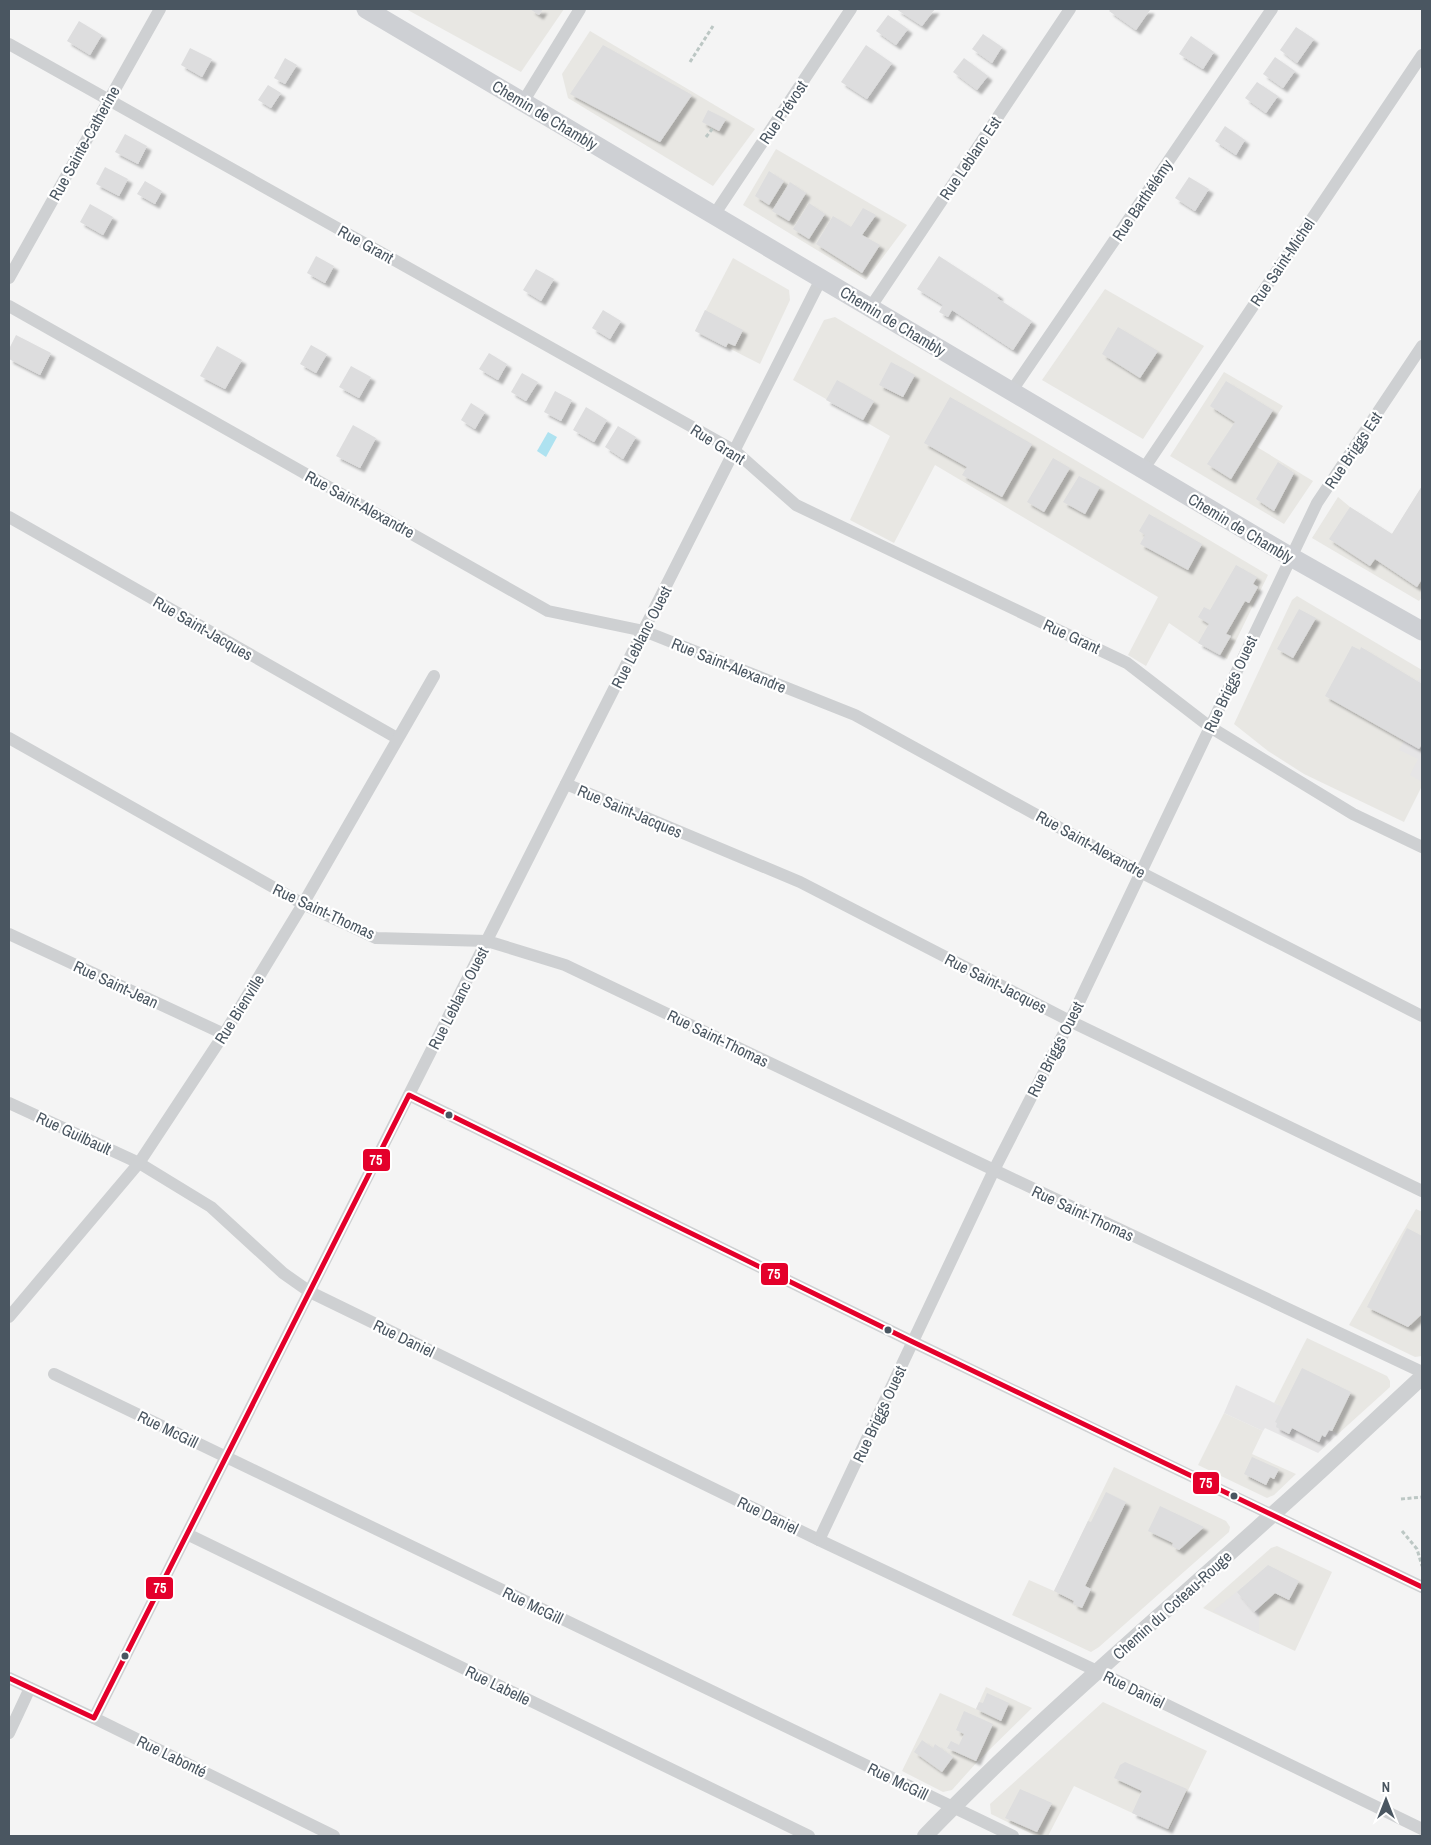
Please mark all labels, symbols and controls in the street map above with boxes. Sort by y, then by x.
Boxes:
street label: Chemin de Chambly [488,75,602,155]
street label: Rue Prévost [754,76,812,148]
street label: Rue Sainte-Catherine [43,82,125,204]
street label: Rue Leblanc Est [934,112,1006,204]
street label: Rue Barthélémy [1107,154,1178,245]
street label: Rue Saint-Michel [1245,214,1320,310]
street label: Rue Grant [334,220,398,268]
street label: Chemin de Chambly [836,281,950,361]
street label: Rue Briggs Est [1319,407,1387,493]
street label: Rue Grant [687,419,750,470]
street label: Rue Saint-Alexandre [301,465,419,543]
street label: Chemin de Chambly [1184,488,1298,568]
street label: Rue Leblanc Ouest [606,582,676,692]
street label: Rue Saint-Jacques [149,591,257,665]
street label: Rue Grant [1040,613,1104,659]
street label: Rue Saint-Alexandre [668,632,790,698]
street label: Rue Briggs Ouest [1198,632,1262,736]
street label: Rue Saint-Jacques [574,779,686,843]
street label: Rue Saint-Alexandre [1032,805,1150,883]
street label: Rue Saint-Thomas [269,878,379,944]
street label: Rue Leblanc Ouest [423,943,493,1053]
street label: Rue Saint-Jacques [941,948,1051,1018]
street label: Rue Saint-Jean [70,955,162,1013]
street label: Rue Bienville [209,970,269,1048]
street label: Rue Briggs Ouest [1022,997,1089,1100]
street label: Rue Saint-Thomas [664,1004,772,1072]
street label: Rue Guilbault [33,1106,115,1160]
unlabelled marker [444,1110,454,1120]
line badge: 75 [362,1148,391,1172]
text: 75 [370,1151,383,1169]
street label: Rue Saint-Thomas [1028,1180,1138,1246]
line badge: 75 [760,1262,789,1286]
text: 75 [768,1265,781,1283]
street label: Rue Daniel [370,1314,438,1362]
unlabelled marker [883,1325,893,1335]
street label: Rue Briggs Ouest [847,1362,911,1466]
street label: Rue McGill [134,1405,202,1453]
line badge: 75 [1192,1471,1220,1495]
text: 75 [1200,1474,1213,1492]
street label: Rue Daniel [734,1491,802,1539]
unlabelled marker [1229,1491,1239,1501]
street label: Chemin du Coteau-Rouge [1108,1546,1236,1664]
line badge: 75 [145,1576,174,1600]
text: 75 [154,1579,167,1597]
street label: Rue McGill [499,1581,567,1629]
unlabelled marker [120,1651,130,1661]
street label: Rue Labelle [462,1660,534,1710]
street label: Rue Daniel [1100,1665,1168,1713]
street label: Rue Labonté [133,1730,211,1782]
street label: Rue McGill [864,1757,932,1805]
north arrow [1361,1775,1411,1825]
text: N [1382,1778,1390,1796]

